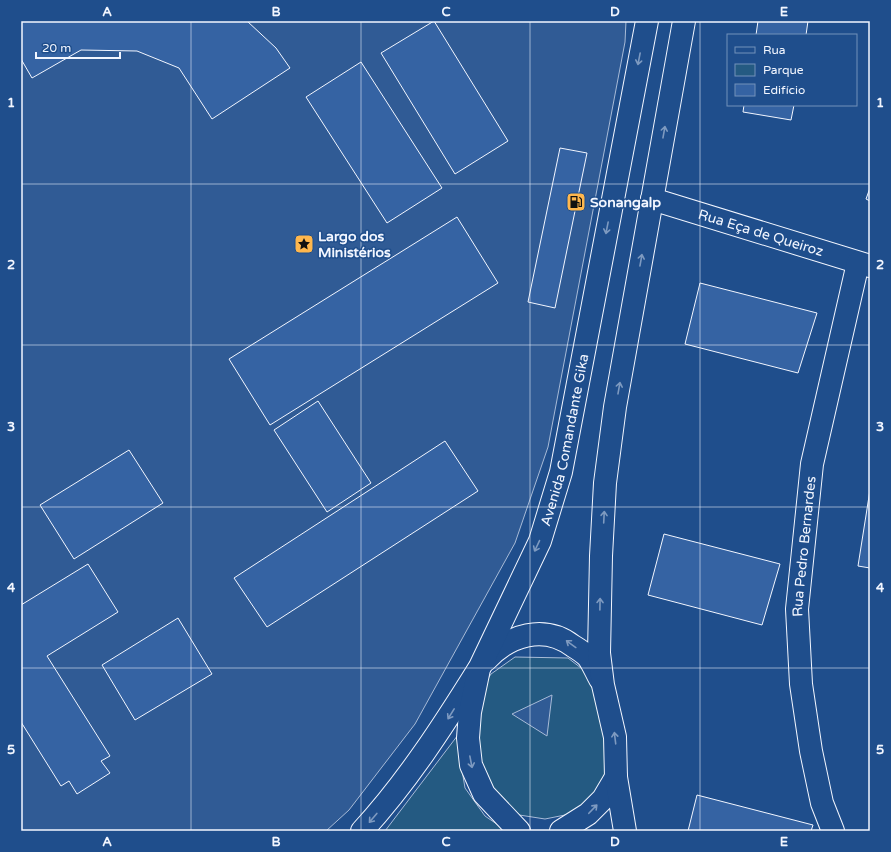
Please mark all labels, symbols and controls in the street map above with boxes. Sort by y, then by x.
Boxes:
text: A [102,4,112,20]
text: B [271,4,281,20]
text: C [441,4,451,20]
text: D [610,4,620,20]
text: E [780,4,788,20]
scale bar [36,34,120,60]
legend [727,34,857,106]
text: 20 m [42,41,71,55]
text: Rua [763,43,786,57]
one-way arrow [635,52,643,65]
text: Parque [763,63,804,77]
text: Edifício [763,83,805,97]
text: 1 [7,95,15,111]
text: 1 [876,95,884,111]
one-way arrow [660,126,668,139]
fuel station icon: Sonangalp [565,191,587,213]
place label: Sonangalp [590,194,661,211]
street label: Rua Eça de Queiroz [696,205,826,260]
one-way arrow [603,221,611,234]
place label: Largo dos Ministérios [318,228,391,261]
place icon: Largo dos Ministérios [293,233,315,255]
one-way arrow [638,254,646,267]
text: 2 [7,257,15,273]
text: 2 [876,257,884,273]
street label: Avenida Comandante Gika [537,352,592,528]
one-way arrow [615,382,623,395]
text: 3 [7,419,15,435]
text: 3 [876,419,884,435]
street label: Rua Pedro Bernardes [788,475,819,617]
one-way arrow [600,511,607,524]
one-way arrow [533,540,541,552]
text: 4 [7,580,16,596]
text: 4 [876,580,885,596]
one-way arrow [597,598,604,611]
one-way arrow [566,640,577,648]
one-way arrow [446,708,454,720]
one-way arrow [611,732,618,745]
text: 5 [7,742,15,758]
text: 5 [876,742,884,758]
one-way arrow [468,756,476,769]
one-way arrow [588,804,598,814]
one-way arrow [369,813,378,823]
text: A [102,834,112,850]
text: B [271,834,281,850]
text: C [441,834,451,850]
text: D [610,834,620,850]
text: E [780,834,788,850]

